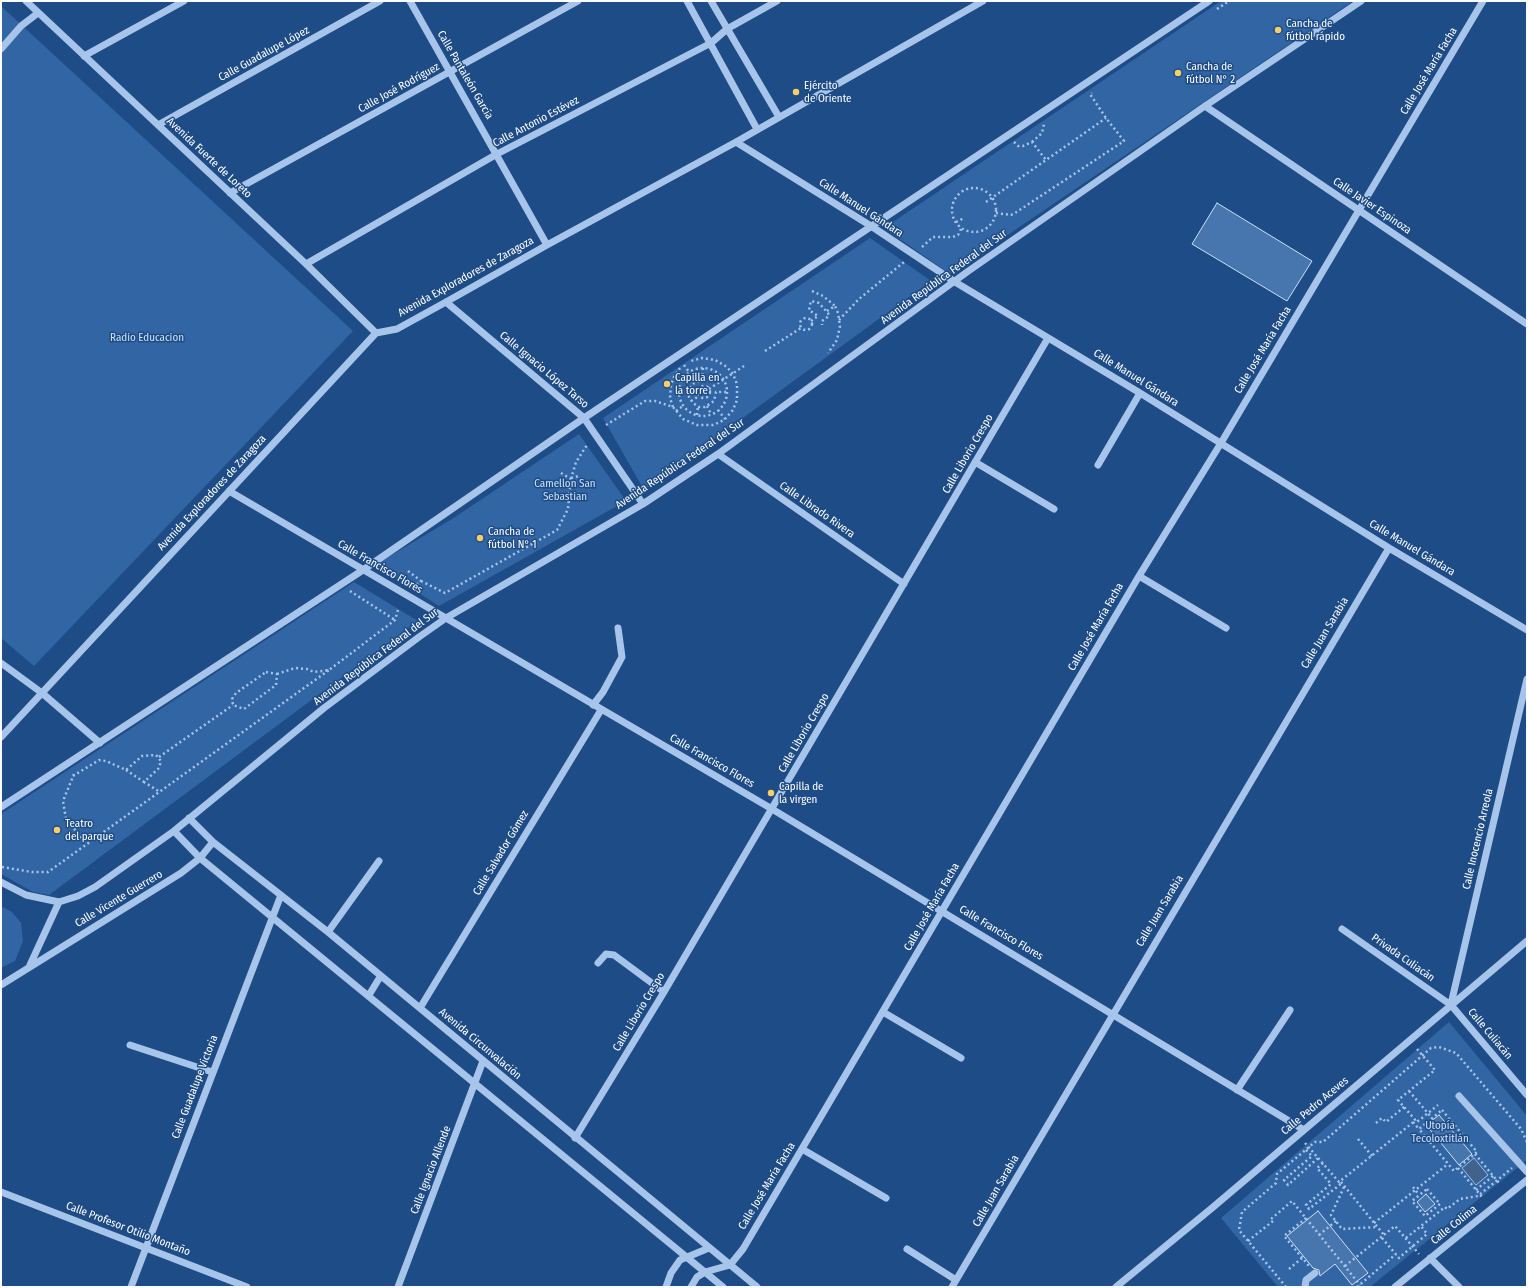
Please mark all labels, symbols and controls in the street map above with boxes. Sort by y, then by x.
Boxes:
place label: Cancha de fútbol rápido [1286,17,1345,43]
street label: Calle Guadalupe López [216,24,312,84]
marker: Cancha de fútbol rápido [1273,25,1283,35]
street label: Calle José María Facha [1398,25,1460,117]
street label: Calle Pantaleón García [434,28,496,122]
street label: Calle José Rodríguez [356,60,442,116]
place label: Cancha de fútbol N° 2 [1186,60,1235,86]
marker: Cancha de fútbol N° 2 [1173,68,1183,78]
place label: Ejército de Oriente [804,79,852,105]
marker: Ejército de Oriente [791,87,801,97]
street label: Calle Antonio Estévez [491,94,581,150]
street label: Avenida Fuerte de Loreto [164,115,254,201]
street label: Calle Javier Espinoza [1330,175,1414,237]
street label: Calle Manuel Gándara [816,176,906,240]
street label: Avenida República Federal del Sur [878,227,1010,327]
street label: Avenida Exploradores de Zaragoza [396,234,536,320]
street label: Calle José María Facha [1232,304,1294,396]
street label: Calle Ignacio López Tarso [497,329,591,411]
park label: Radio Educacion [110,331,184,345]
street label: Calle Manuel Gándara [1091,346,1181,410]
place label: Capilla en la torre [675,371,719,397]
marker: Capilla en la torre [662,379,672,389]
street label: Calle Liborio Crespo [940,412,996,496]
street label: Avenida República Federal del Sur [613,416,747,512]
street label: Avenida Exploradores de Zaragoza [155,432,269,554]
park label: Camellon San Sebastian [534,477,596,503]
street label: Calle Librado Rivera [777,479,857,541]
street label: Calle Manuel Gándara [1367,517,1457,579]
place label: Cancha de fútbol N° 1 [488,525,537,551]
marker: Cancha de fútbol N° 1 [475,533,485,543]
street label: Calle Francisco Flores [335,537,425,597]
street label: Calle José María Facha [1065,581,1127,673]
street label: Calle Juan Sarabia [1299,595,1351,671]
street label: Avenida República Federal del Sur [311,606,441,708]
street label: Calle Liborio Crespo [776,691,832,775]
street label: Calle Francisco Flores [667,731,757,791]
place label: Capilla de la virgen [779,780,824,806]
street label: Calle Inocencio Arreola [1460,787,1496,891]
marker: Capilla de la virgen [766,788,776,798]
street label: Calle Salvador Gómez [470,808,532,898]
place label: Teatro del parque [65,817,114,843]
marker: Teatro del parque [52,825,62,835]
street label: Calle José María Facha [901,861,963,953]
street label: Calle Vicente Guerrero [73,868,165,930]
street label: Calle Juan Sarabia [1134,873,1186,949]
street label: Calle Francisco Flores [957,903,1045,963]
street label: Privada Culiacán [1369,931,1437,985]
street label: Calle Liborio Crespo [610,970,668,1054]
street label: Avenida Circunvalación [436,1006,524,1082]
street label: Calle Culiacán [1465,1006,1515,1062]
street label: Calle Guadalupe Victoria [169,1033,221,1141]
street label: Calle Pedro Aceves [1279,1074,1351,1138]
park label: Utopía Tecoloxtitlán [1411,1119,1469,1145]
street label: Calle Ignacio Allende [408,1124,454,1216]
street label: Calle José María Facha [736,1140,798,1232]
street label: Calle Juan Sarabia [970,1153,1022,1229]
street label: Calle Profesor Otilio Montaño [64,1199,192,1259]
street label: Calle Colima [1428,1202,1480,1248]

